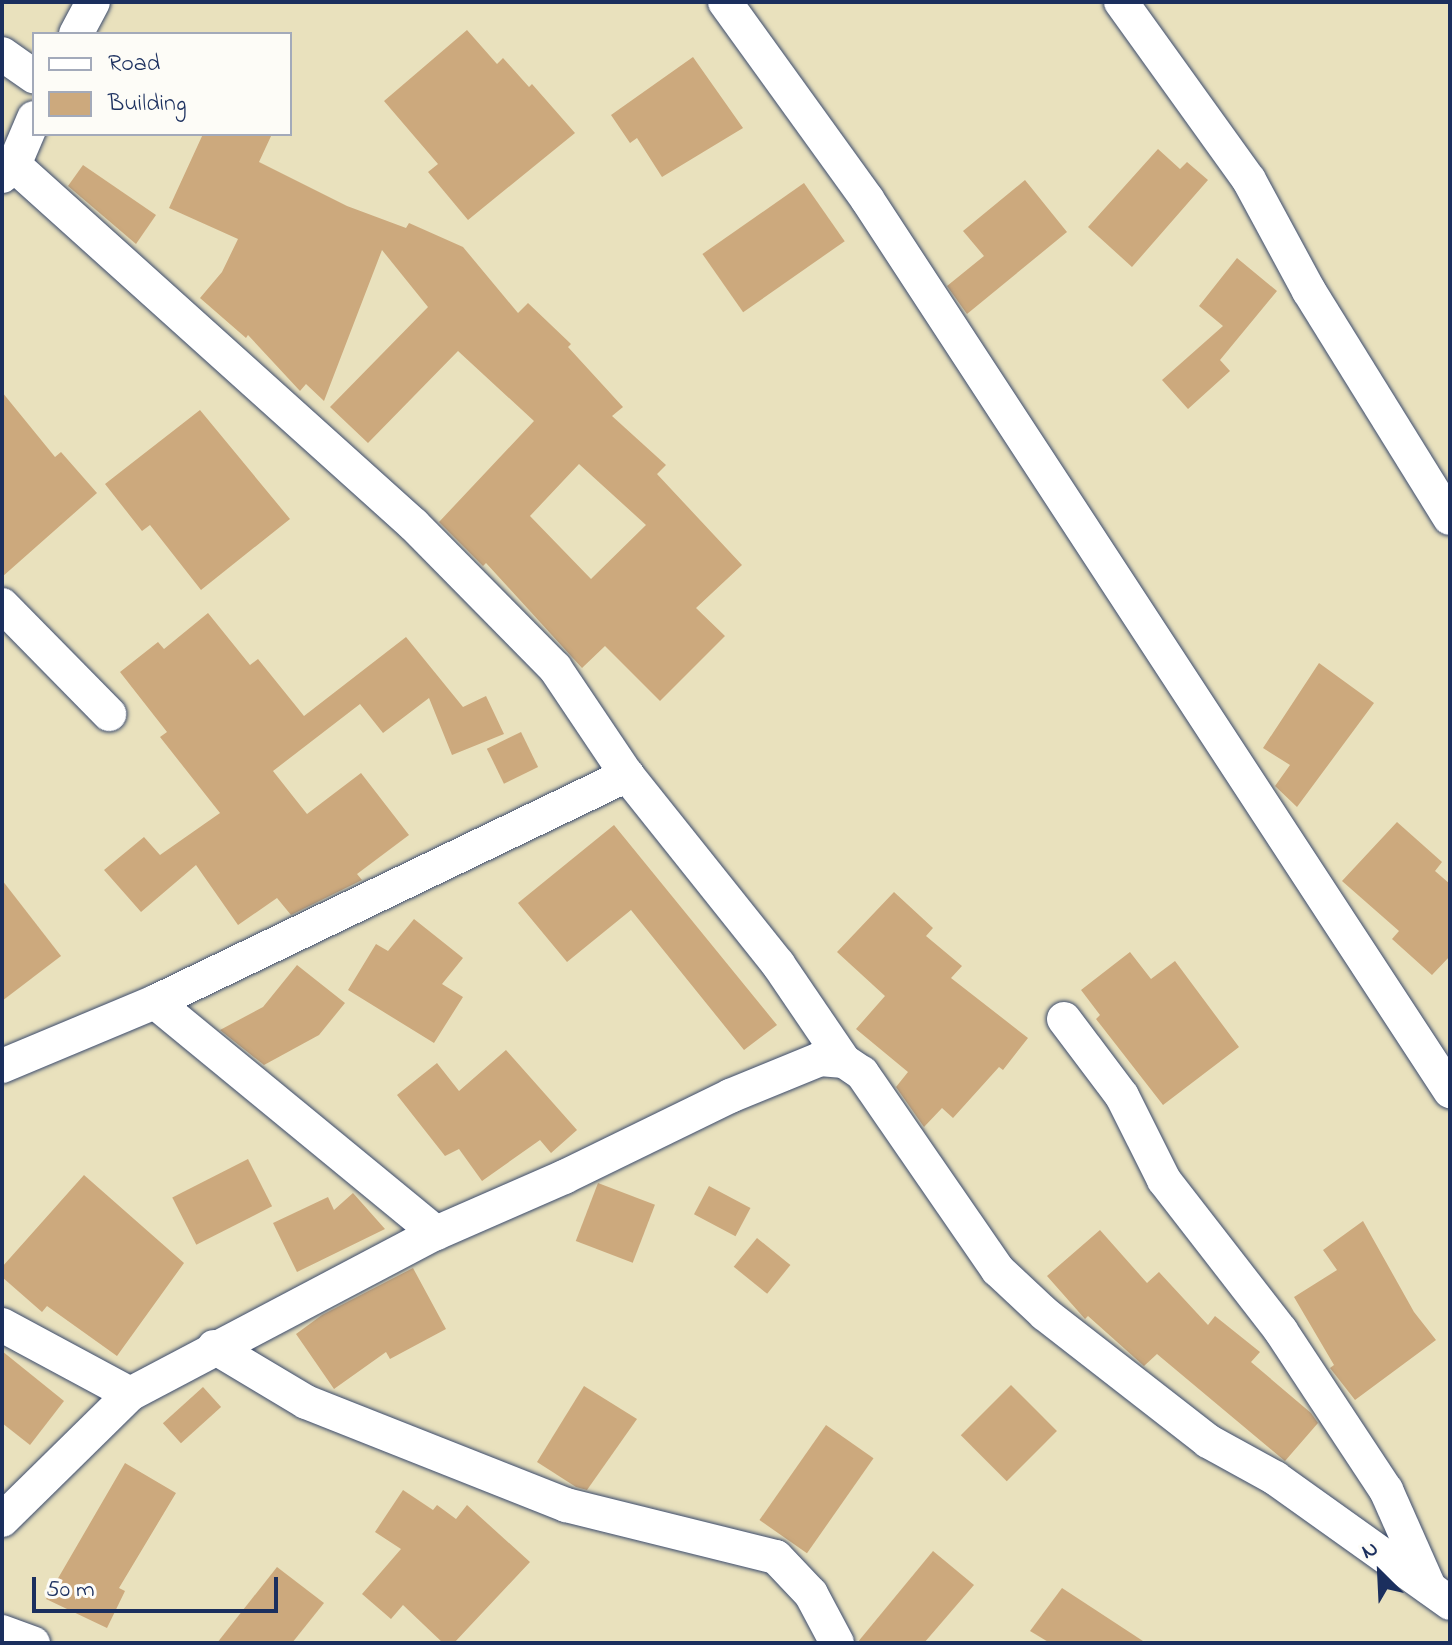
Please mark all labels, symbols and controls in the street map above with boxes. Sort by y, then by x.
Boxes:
legend [32,32,292,136]
text: Road [108,47,160,82]
text: Building [108,87,187,122]
north arrow [1340,1533,1420,1613]
text: N [1357,1533,1384,1569]
scale bar [36,1561,282,1611]
text: 50 m [46,1573,95,1608]

